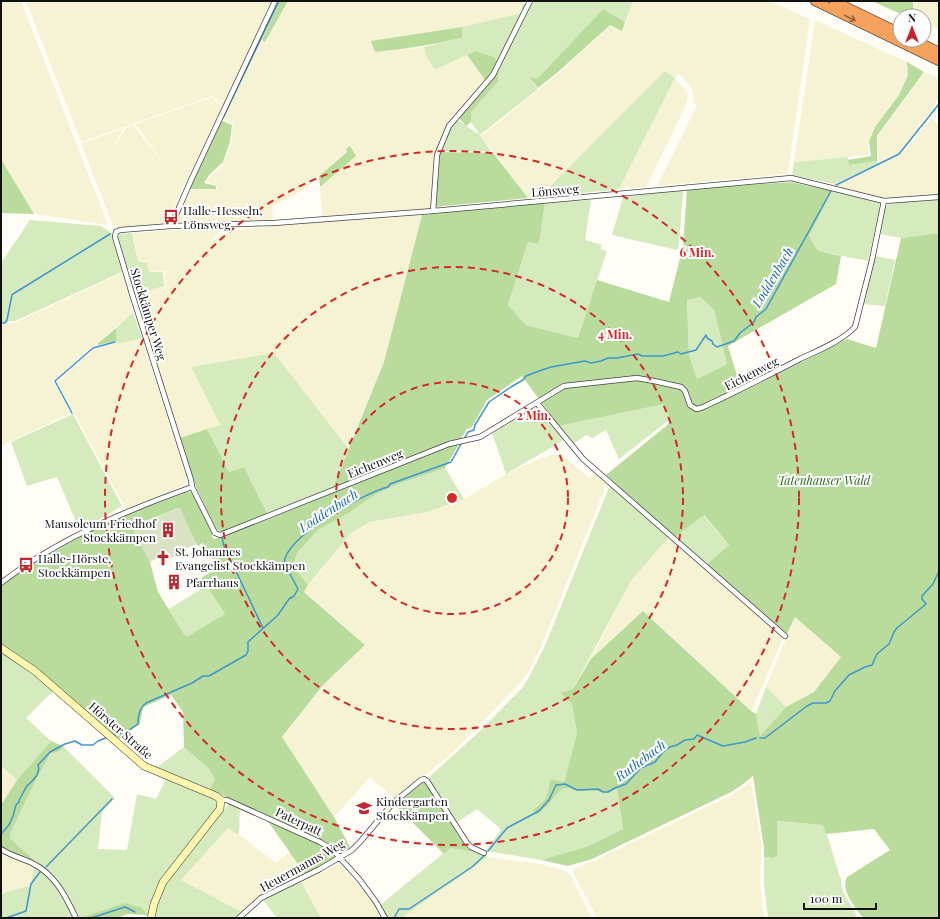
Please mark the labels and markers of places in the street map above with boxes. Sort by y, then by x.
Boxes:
place label: Halle-Hesseln, Lönsweg [183,202,262,232]
bus stop icon: Halle-Hesseln, Lönsweg [162,208,180,226]
centre of rings [445,491,459,505]
place label: Mausoleum Friedhof Stockkämpen [44,515,157,545]
building icon: Mausoleum Friedhof Stockkämpen [159,521,177,539]
place label: St. Johannes Evangelist Stockkämpen [175,543,305,573]
church icon: St. Johannes Evangelist Stockkämpen [154,549,172,567]
place label: Halle-Hörste, Stockkämpen [38,550,111,580]
bus stop icon: Halle-Hörste, Stockkämpen [17,556,35,574]
building icon: Pfarrhaus [165,573,183,591]
place label: Pfarrhaus [186,574,239,590]
place label: Kindergarten Stockkämpen [376,793,449,823]
school or university icon: Kindergarten Stockkämpen [355,799,373,817]

